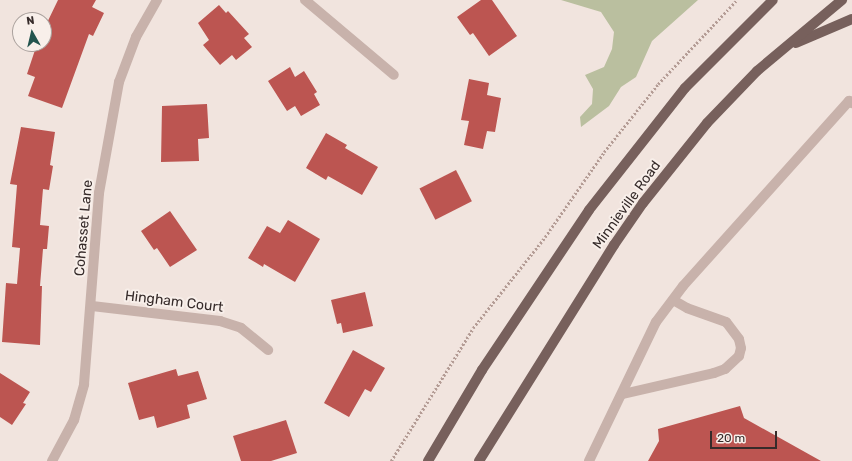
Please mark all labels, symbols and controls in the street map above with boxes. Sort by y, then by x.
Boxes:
north arrow [12,12,52,52]
text: N [26,14,35,28]
street label: Minnieville Road [589,158,665,252]
street label: Cohasset Lane [71,179,97,277]
street label: Hingham Court [124,288,224,316]
scale bar [712,423,779,449]
text: 20 m [717,431,745,445]

